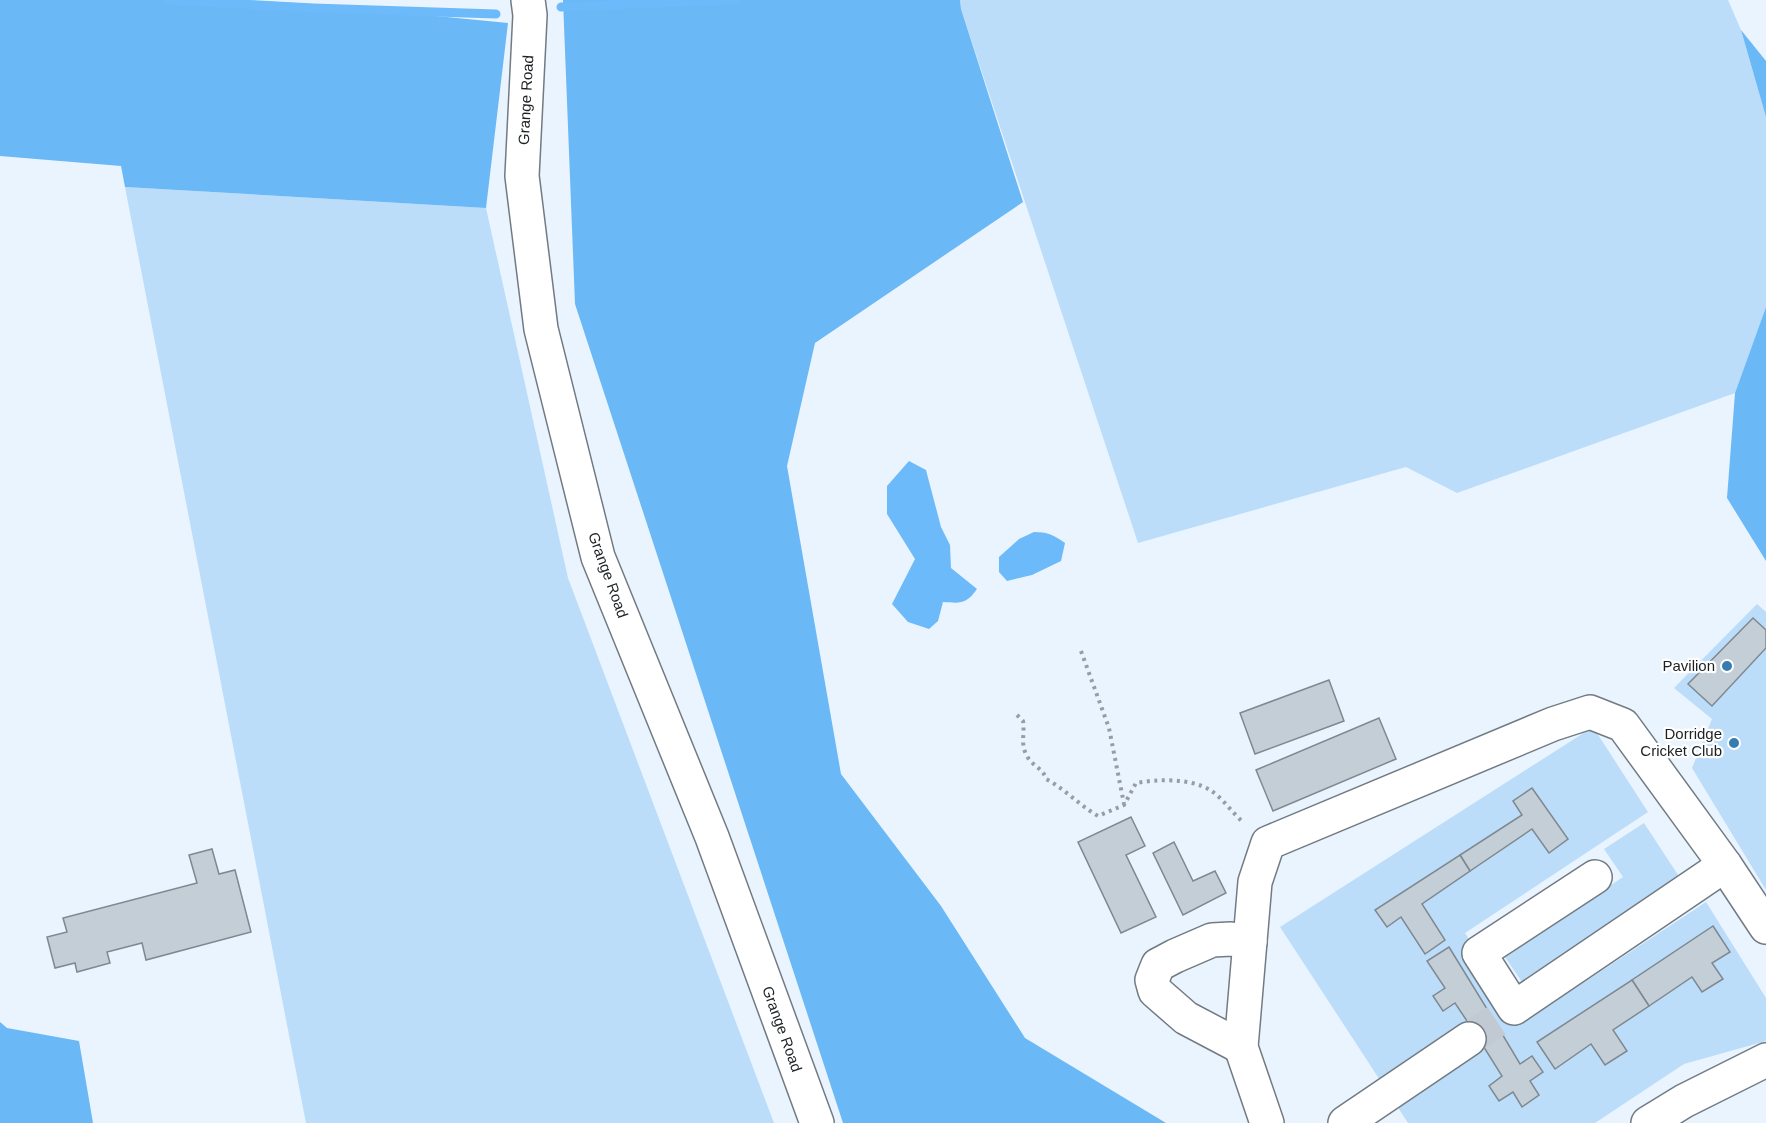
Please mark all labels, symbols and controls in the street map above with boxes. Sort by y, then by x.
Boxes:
street label: Grange Road [515,55,536,145]
street label: Grange Road [585,530,632,620]
place label: Pavilion [1662,657,1715,674]
marker: Pavilion [1720,659,1734,673]
place label: Dorridge Cricket Club [1640,725,1722,759]
marker: Dorridge Cricket Club [1727,736,1741,750]
street label: Grange Road [759,984,806,1074]

